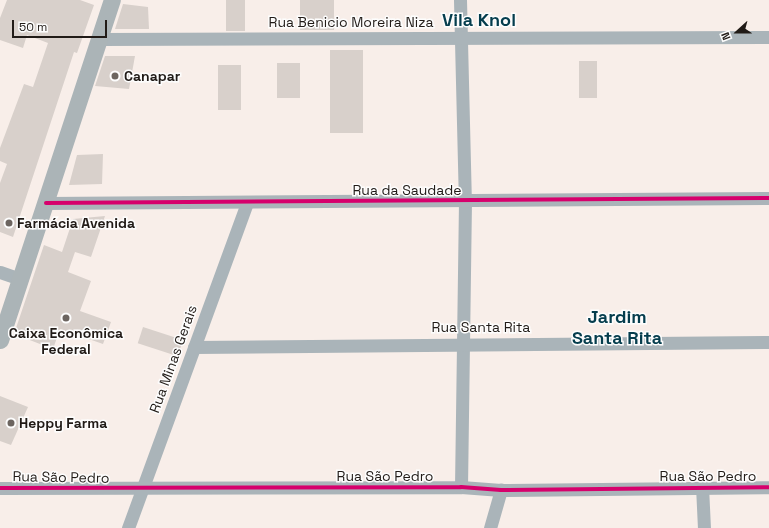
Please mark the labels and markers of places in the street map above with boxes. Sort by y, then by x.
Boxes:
place label: Canapar [124,68,180,84]
marker: Canapar [109,70,121,82]
place label: Farmácia Avenida [17,215,135,231]
marker: Farmácia Avenida [4,218,14,228]
marker: Caixa Econômica Federal [61,313,71,323]
place label: Caixa Econômica Federal [9,325,123,358]
place label: Heppy Farma [19,415,107,431]
marker: Heppy Farma [6,418,16,428]

